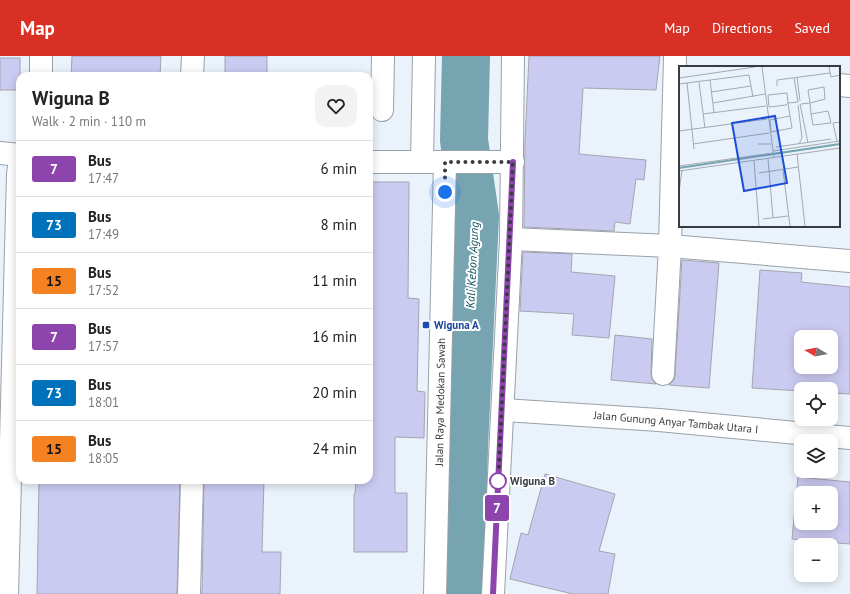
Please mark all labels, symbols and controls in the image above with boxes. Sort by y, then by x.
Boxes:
text: Map [20,16,55,40]
text: Map [664,19,690,37]
text: Directions [712,19,772,37]
text: Saved [794,19,830,37]
inset map [679,66,840,227]
button: heart [315,85,357,127]
text: Wiguna B [32,86,110,110]
text: Walk · 2 min · 110 m [32,113,146,130]
text: Bus [88,151,111,170]
text: 6 min [320,159,357,178]
text: 7 [50,160,58,178]
text: 17:47 [88,170,119,187]
your location [435,182,455,202]
text: Bus [88,207,111,226]
text: 8 min [320,215,357,234]
text: 73 [46,216,62,234]
water label: Kali Kebon Agung [462,221,482,309]
text: 17:49 [88,226,119,243]
text: Bus [88,263,111,282]
text: 11 min [312,271,357,290]
text: 15 [46,272,62,290]
text: 17:52 [88,282,119,299]
place label: Wiguna A [434,318,479,332]
text: Bus [88,319,111,338]
marker: Wiguna A [421,320,431,330]
text: 16 min [312,327,357,346]
text: 7 [50,328,58,346]
north arrow [794,330,838,374]
map controls [794,330,838,582]
text: 17:57 [88,338,119,355]
street label: Jalan Raya Medokan Sawah [432,338,448,467]
text: Bus [88,375,111,394]
button: locate [794,382,838,426]
text: 20 min [312,383,357,402]
text: 73 [46,384,62,402]
text: 18:01 [88,394,119,411]
street label: Jalan Gunung Anyar Tambak Utara I [592,408,759,436]
text: Bus [88,431,111,450]
button: layers [794,434,838,478]
text: 24 min [312,439,357,458]
text: 15 [46,440,62,458]
text: 18:05 [88,450,119,467]
marker: Wiguna B [489,472,507,490]
place label: Wiguna B [510,474,555,488]
button: + [794,486,838,530]
line badge: 7 [484,495,510,521]
text: 7 [493,499,501,517]
button: − [794,538,838,582]

